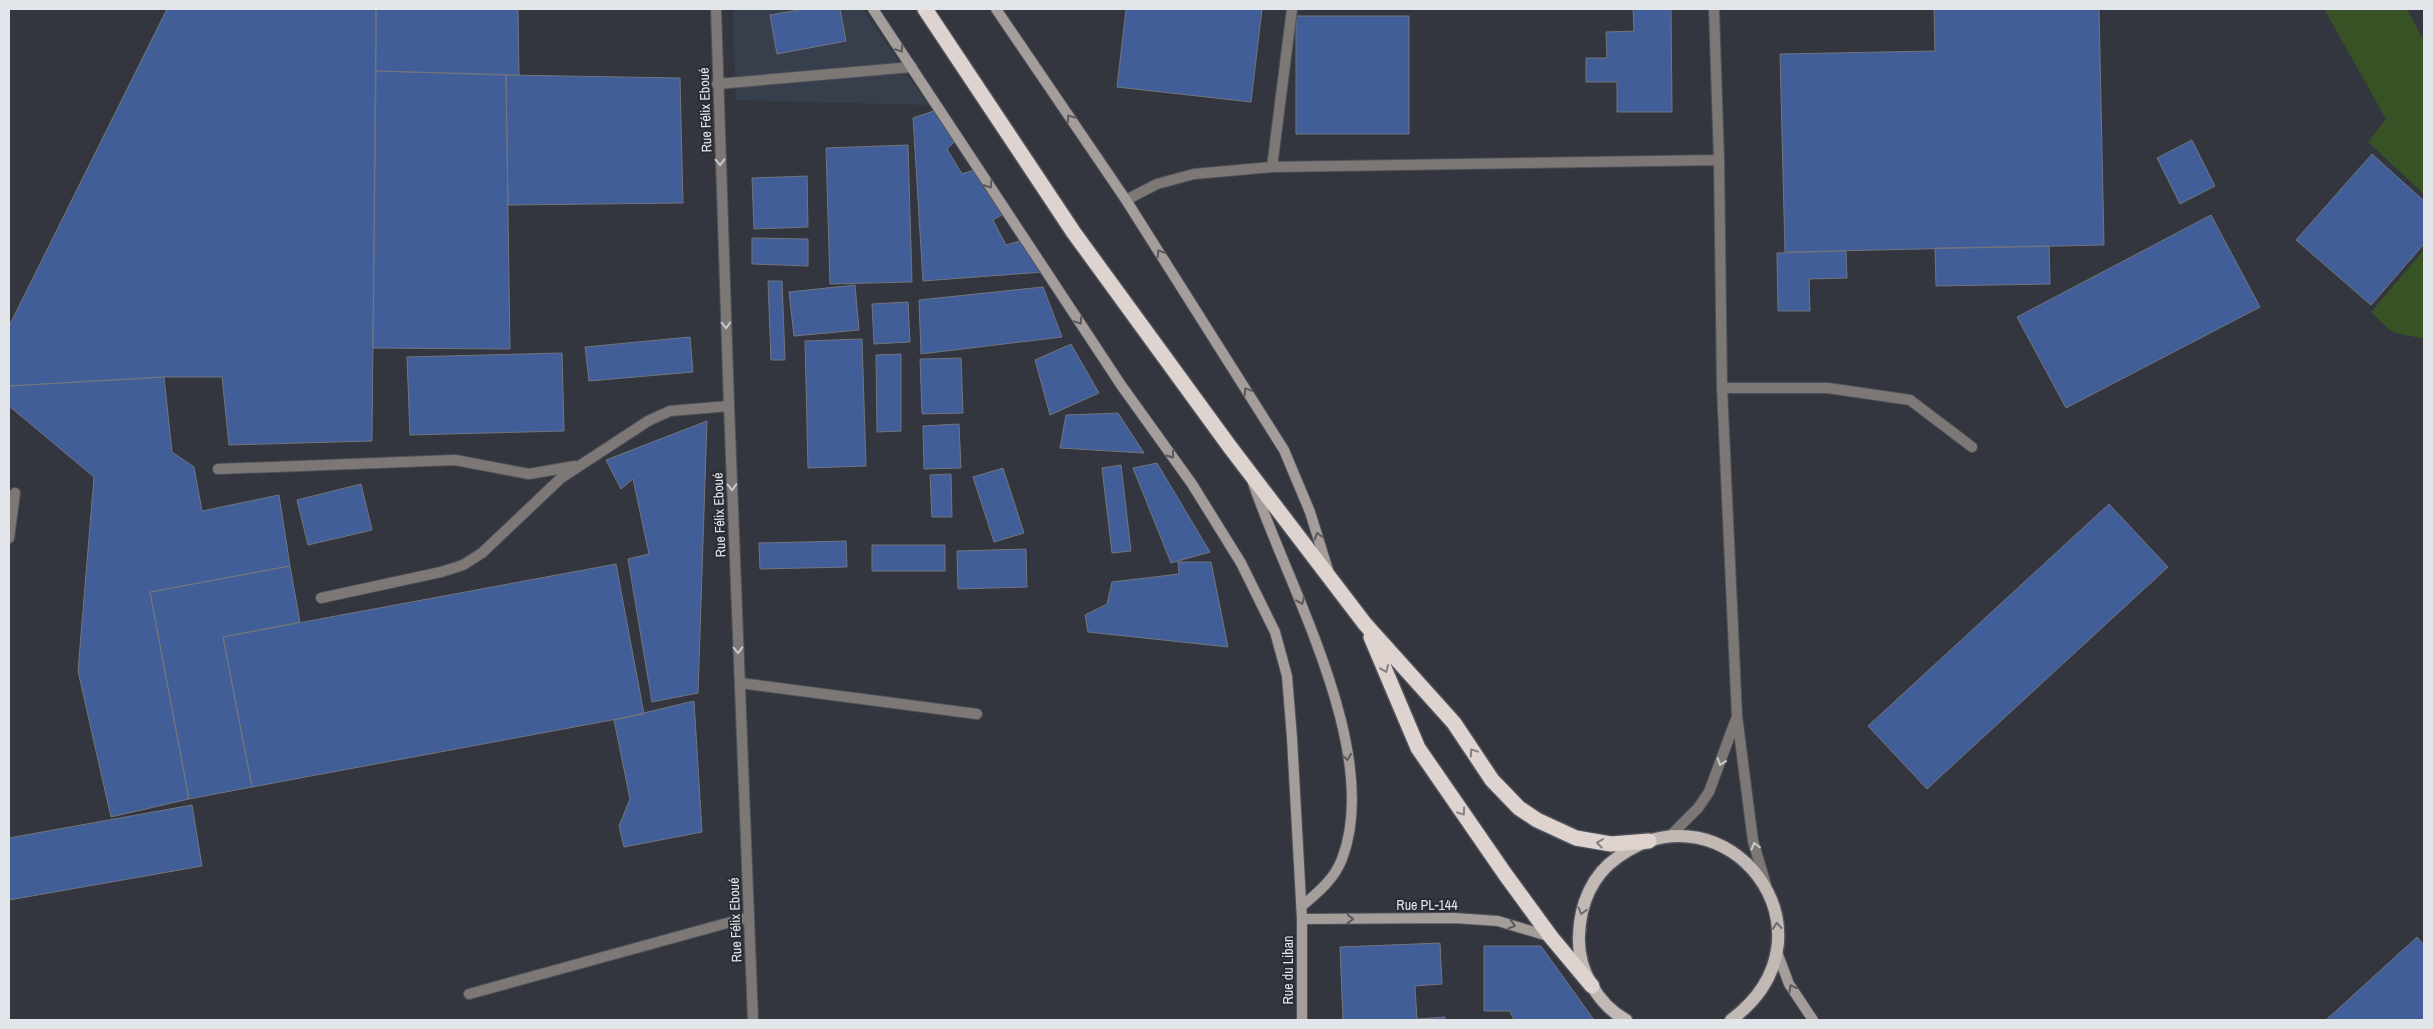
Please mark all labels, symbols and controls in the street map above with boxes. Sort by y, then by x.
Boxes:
one-way arrow [894,44,903,53]
street label: Rue Félix Eboué [695,67,715,153]
one-way arrow [1067,114,1076,124]
one-way arrow [715,159,726,167]
one-way arrow [983,180,992,189]
one-way arrow [1156,250,1166,259]
one-way arrow [1072,316,1082,325]
one-way arrow [720,321,731,329]
one-way arrow [1243,387,1253,396]
one-way arrow [1165,449,1174,458]
street label: Rue Félix Eboué [709,472,729,558]
one-way arrow [726,483,737,491]
one-way arrow [1313,532,1323,540]
one-way arrow [1295,596,1306,605]
one-way arrow [733,646,744,654]
one-way arrow [1378,664,1389,673]
one-way arrow [1470,748,1479,757]
one-way arrow [1341,752,1351,761]
one-way arrow [1717,757,1727,765]
one-way arrow [1455,806,1465,815]
one-way arrow [1596,838,1604,849]
one-way arrow [1750,842,1761,851]
street label: Rue Félix Eboué [725,877,745,963]
street label: Rue PL-144 [1396,896,1458,914]
one-way arrow [1577,906,1588,915]
one-way arrow [1347,914,1355,924]
one-way arrow [1508,920,1516,930]
one-way arrow [1772,922,1783,930]
street label: Rue du Liban [1279,936,1297,1004]
one-way arrow [1788,984,1798,993]

